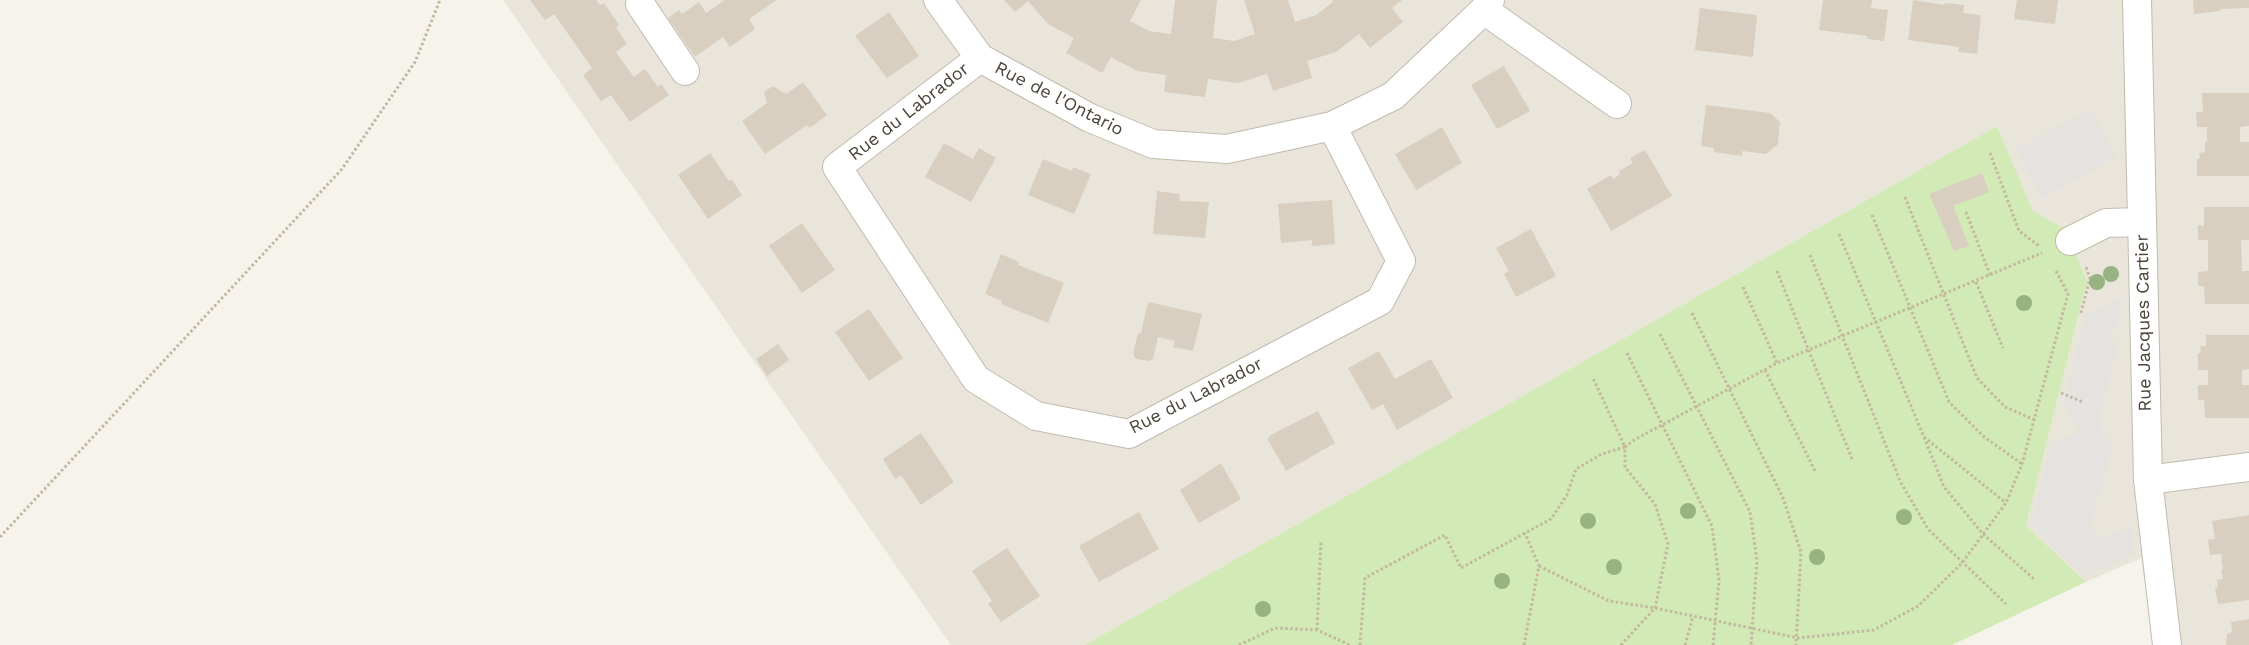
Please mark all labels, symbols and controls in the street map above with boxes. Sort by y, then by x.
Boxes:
street label: Rue de l'Ontario [991,57,1127,141]
street label: Rue du Labrador [844,58,974,166]
street label: Rue Jacques Cartier [2132,234,2156,412]
street label: Rue du Labrador [1126,353,1266,439]

